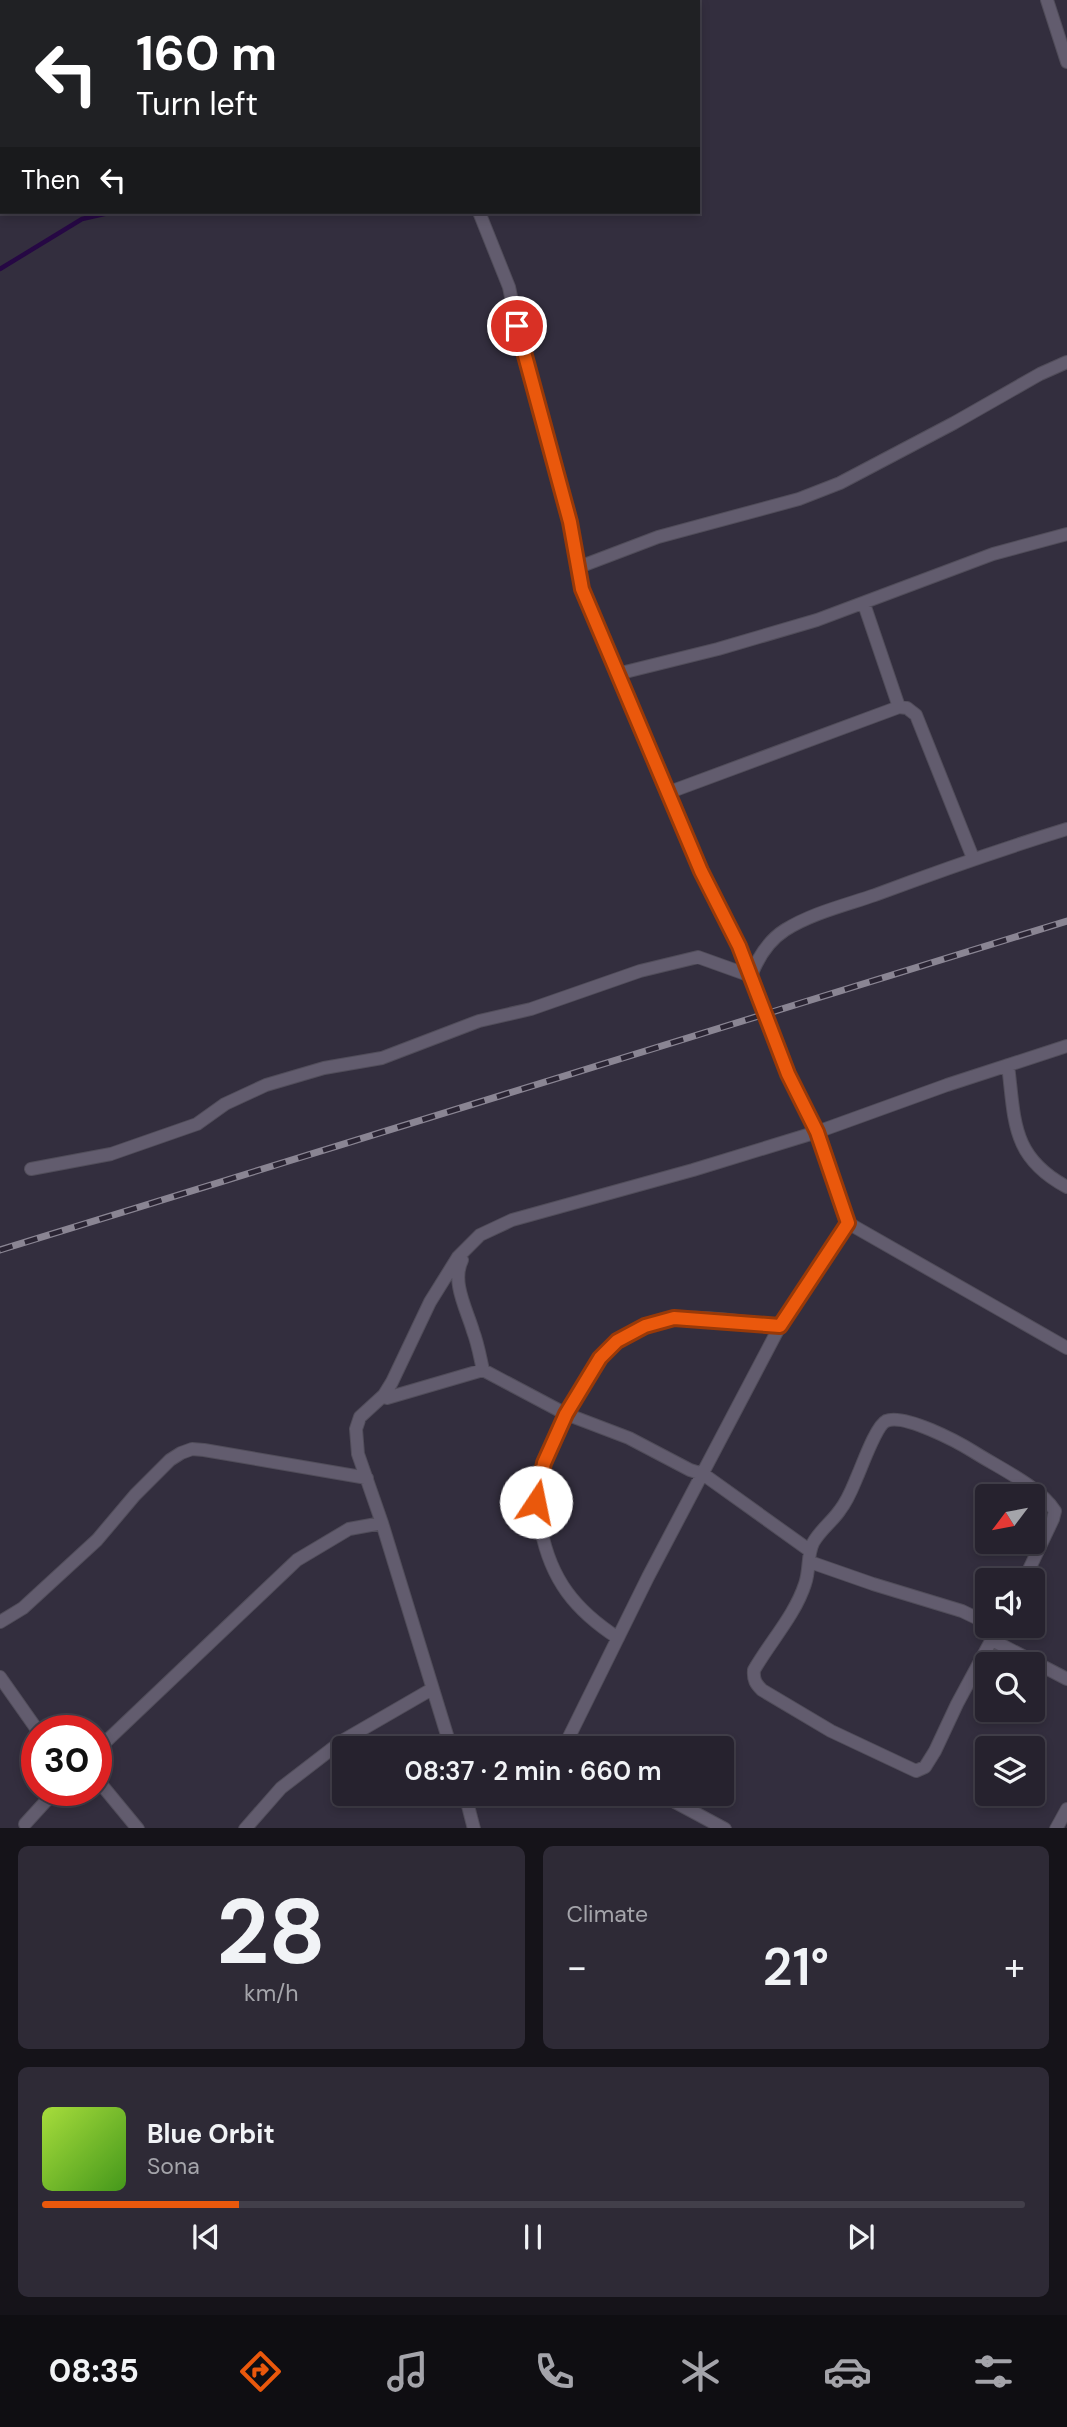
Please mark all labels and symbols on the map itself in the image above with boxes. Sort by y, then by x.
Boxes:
pin [487,296,547,356]
position arrow [499,1465,573,1539]
north arrow [975,1484,1045,1554]
speed limit sign: 30 [21,1715,112,1806]

